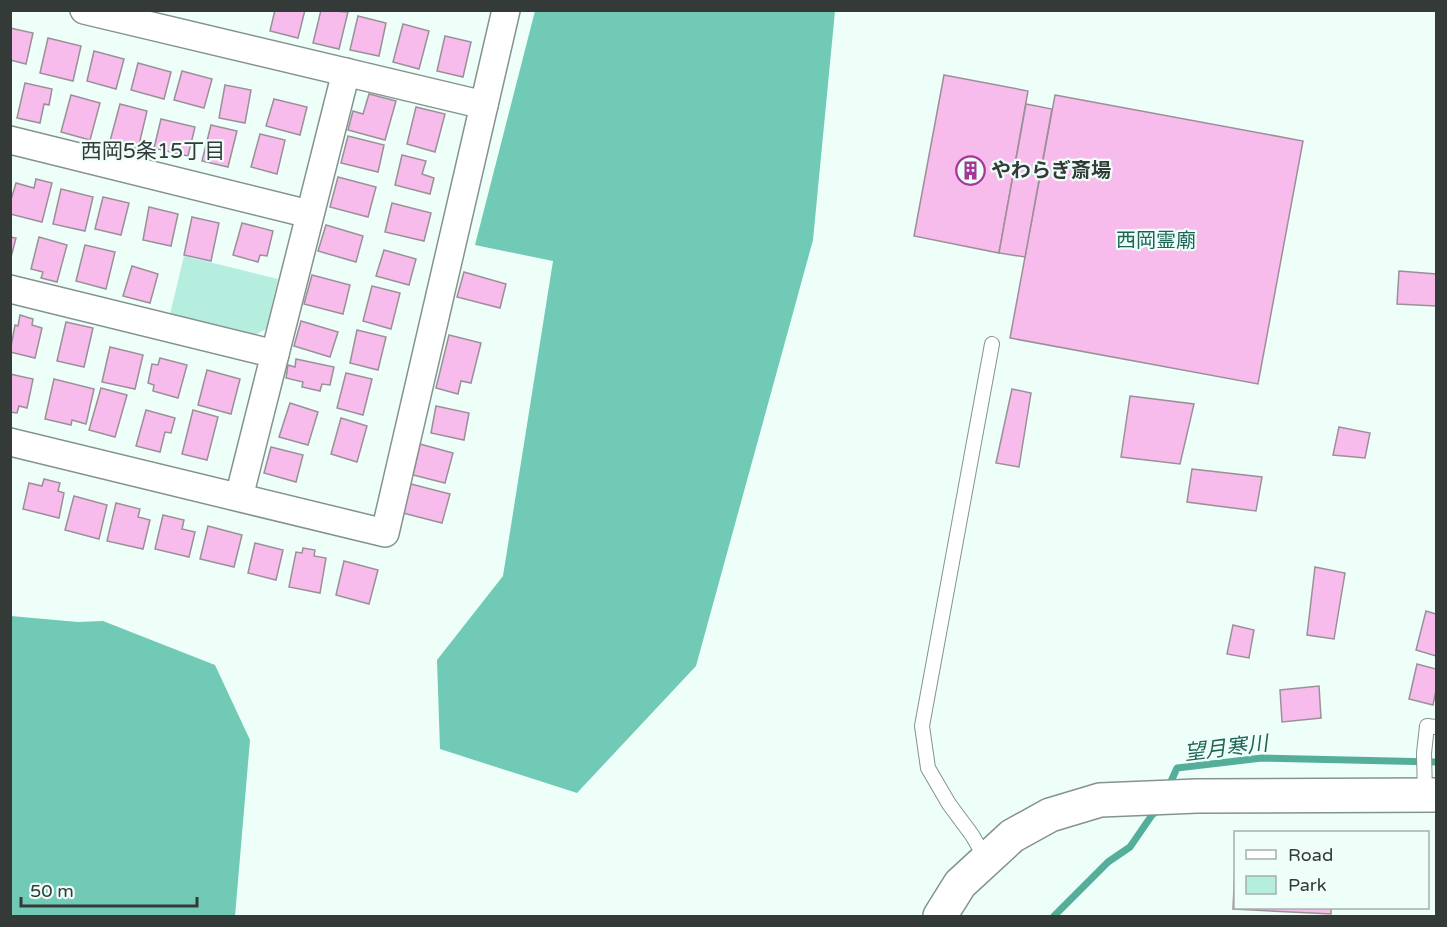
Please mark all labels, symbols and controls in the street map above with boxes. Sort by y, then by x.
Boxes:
district label: 西岡5条15丁目 [81,139,225,164]
building icon: やわらぎ斎場 [954,154,986,186]
place label: やわらぎ斎場 [991,159,1111,183]
park label: 西岡霊廟 [1116,229,1196,253]
water label: 望月寒川 [1183,731,1271,766]
legend [1234,831,1429,909]
text: Road [1288,844,1333,866]
scale bar [21,870,196,908]
text: Park [1288,874,1327,896]
text: 50 m [30,880,74,902]

